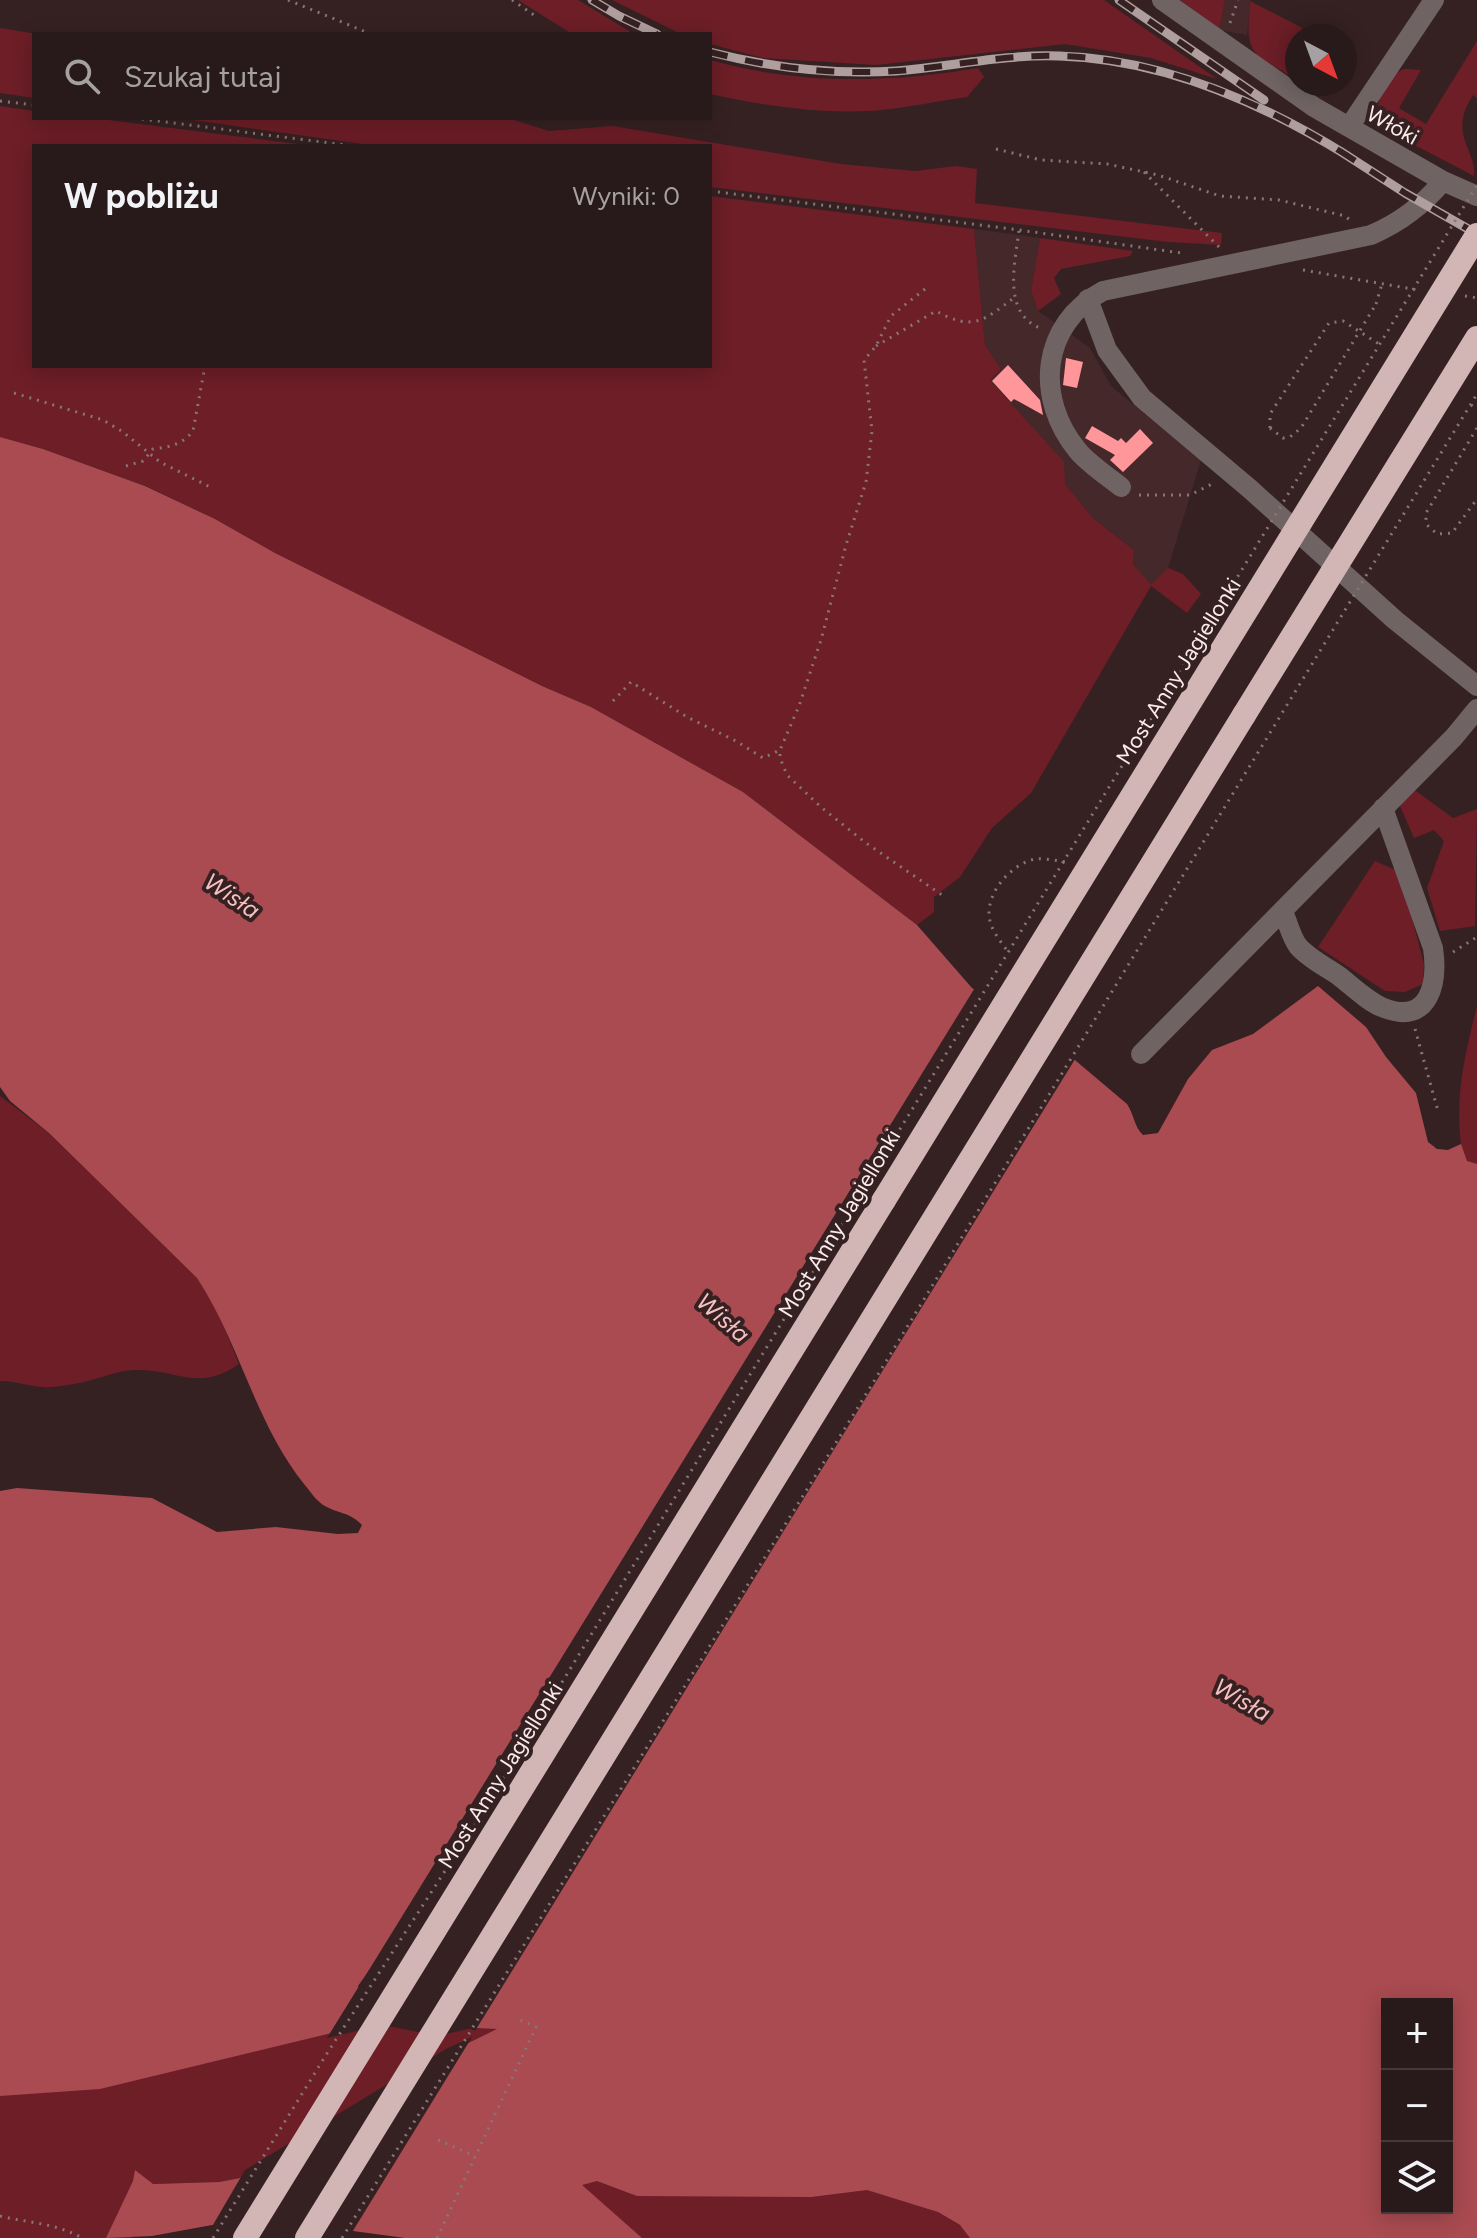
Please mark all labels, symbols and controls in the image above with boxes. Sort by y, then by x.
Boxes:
north arrow [1285,24,1357,96]
search box [32,32,712,120]
icon: search [60,54,104,98]
text: Szukaj tutaj [124,58,282,95]
street label: Włóki [1362,100,1424,151]
text: W pobliżu [64,176,219,217]
text: Wyniki: 0 [573,180,680,212]
street label: Most Anny Jagiellonki [1110,573,1247,769]
water label: Wisła [199,867,266,925]
street label: Most Anny Jagiellonki [773,1124,906,1322]
water label: Wisła [691,1287,756,1349]
water label: Wisła [1209,1672,1276,1727]
street label: Most Anny Jagiellonki [432,1677,569,1873]
map controls [1381,1998,1453,2214]
button: + [1381,1998,1453,2070]
button: − [1381,2070,1453,2142]
button: layers [1381,2142,1453,2214]

